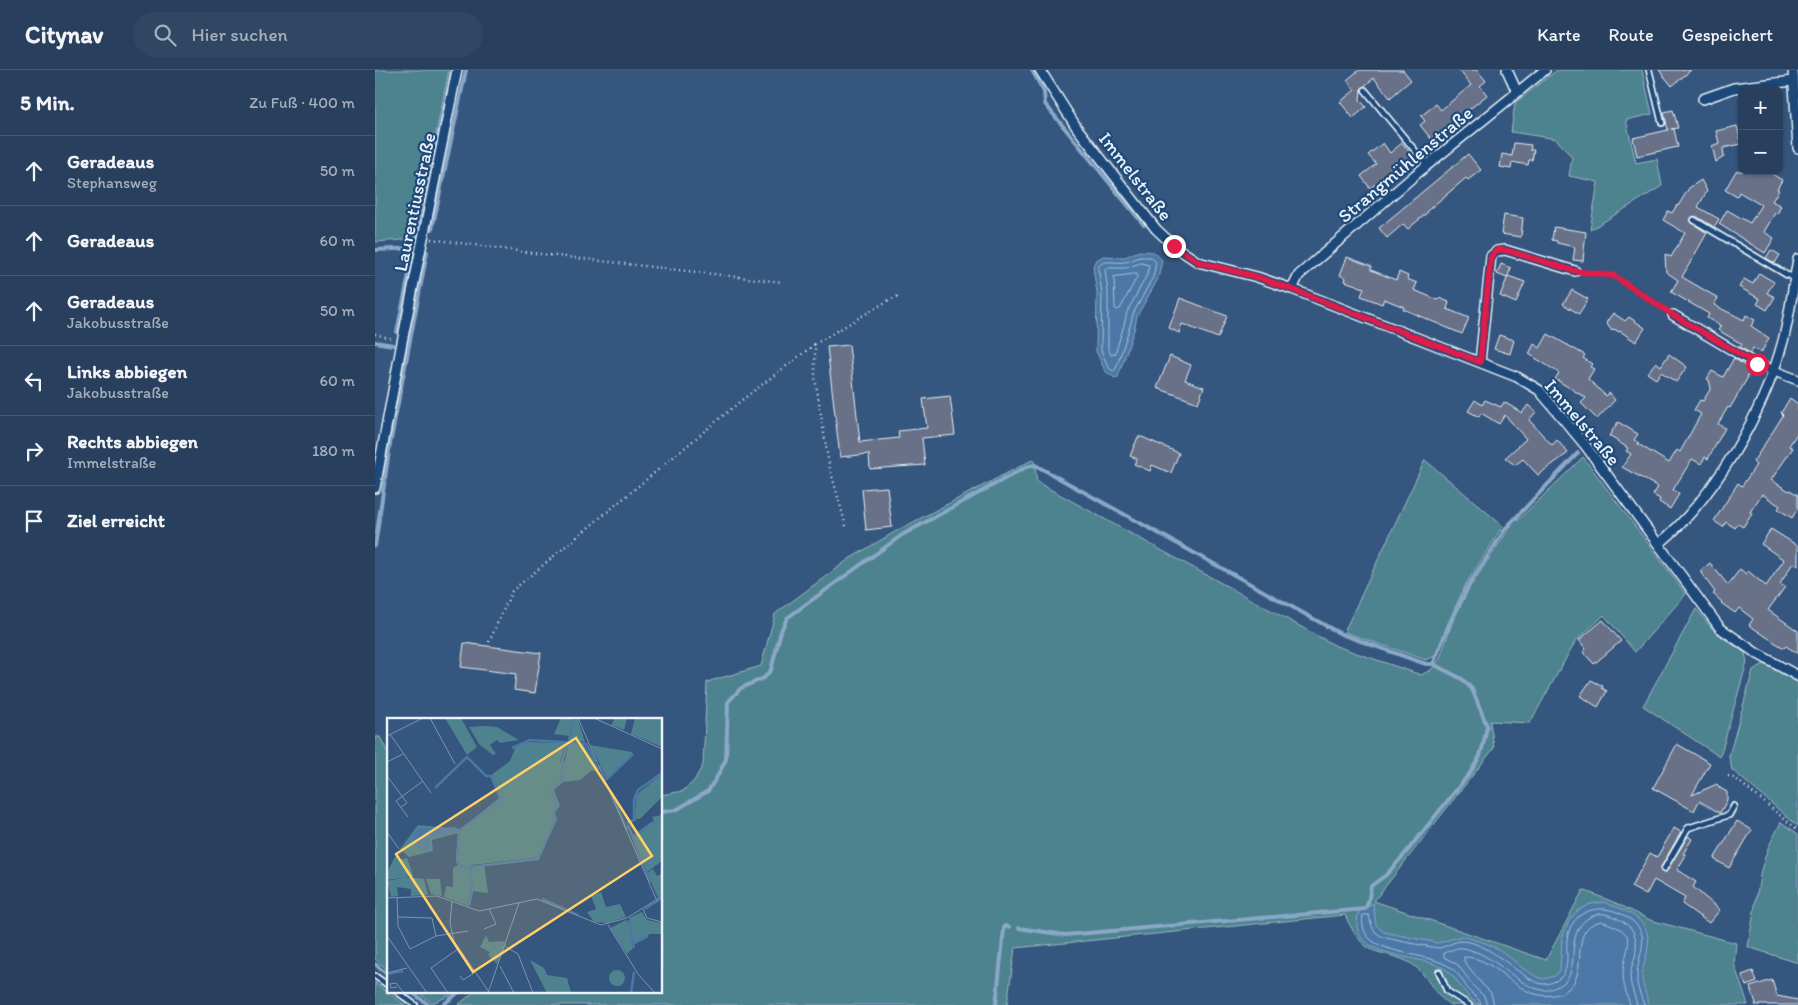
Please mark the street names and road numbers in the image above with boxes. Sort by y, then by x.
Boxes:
street label: Strangmühlenstraße [1333,101,1477,227]
street label: Immelstraße [1094,127,1177,225]
street label: Laurentiusstraße [389,131,440,274]
street label: Immelstraße [1540,374,1626,470]

